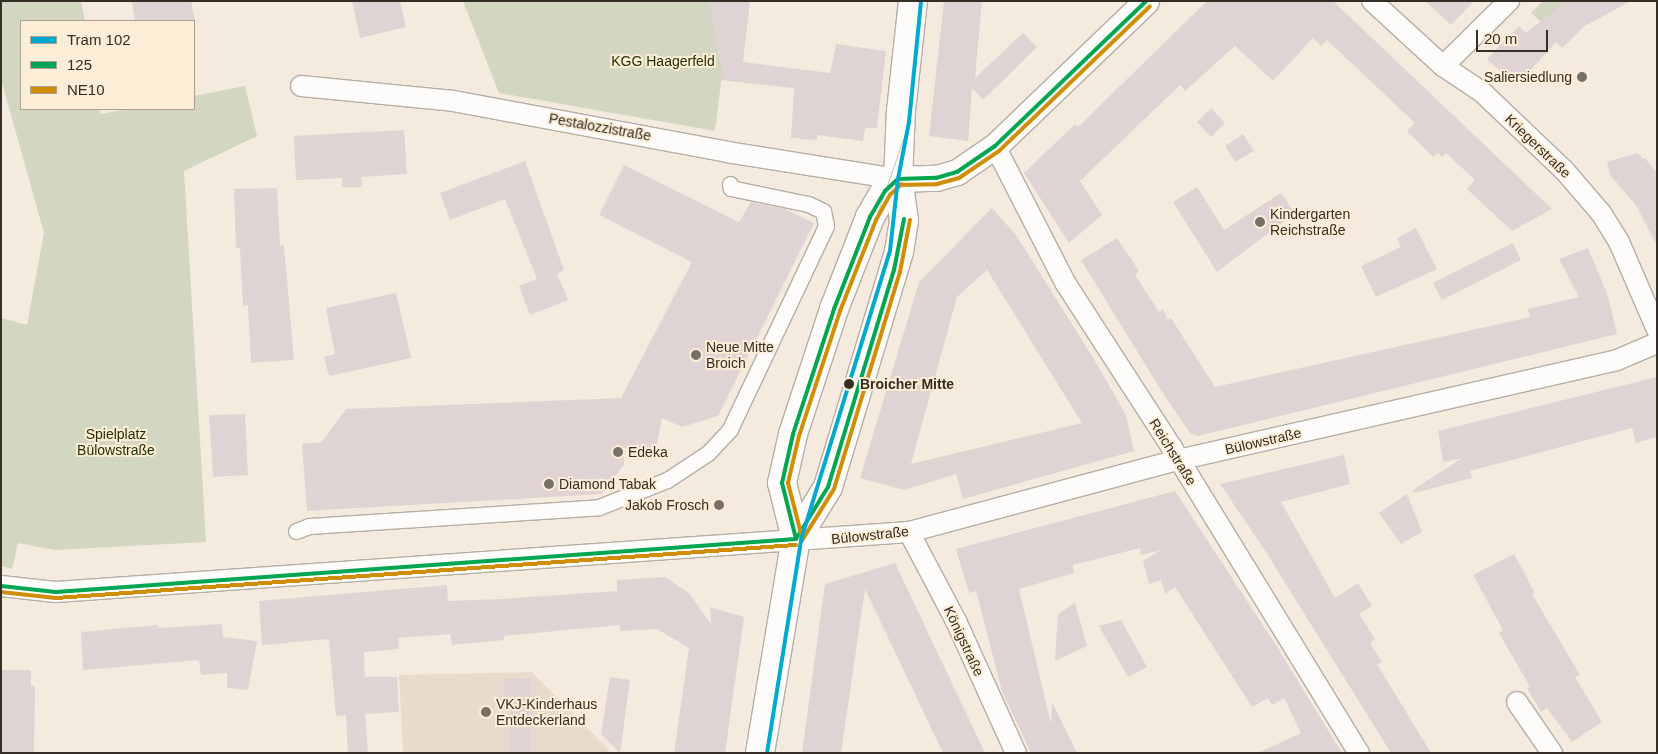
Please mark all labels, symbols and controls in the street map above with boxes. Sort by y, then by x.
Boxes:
legend [20,20,195,110]
scale bar [1478,20,1550,52]
text: 20 m [1484,30,1517,47]
text: Tram 102 [67,31,131,48]
park label: KGG Haagerfeld [611,53,715,69]
text: 125 [67,56,92,73]
place label: Saliersiedlung [1484,69,1572,85]
marker: Saliersiedlung [1576,71,1588,83]
text: NE10 [67,81,105,98]
street label: Pestalozzistraße [548,110,652,144]
street label: Kriegerstraße [1502,111,1574,181]
place label: Kindergarten Reichstraße [1270,206,1350,238]
marker: Kindergarten Reichstraße [1254,216,1266,228]
place label: Neue Mitte Broich [706,339,774,372]
marker: Neue Mitte Broich [690,349,702,361]
place label: Broicher Mitte [860,376,954,392]
marker: Broicher Mitte [842,377,856,391]
street label: Reichstraße [1146,416,1200,488]
street label: Bülowstraße [1223,424,1303,458]
park label: Spielplatz Bülowstraße [77,426,155,458]
place label: Edeka [628,444,668,460]
marker: Edeka [612,446,624,458]
place label: Diamond Tabak [559,476,656,492]
marker: Diamond Tabak [543,478,555,490]
place label: Jakob Frosch [625,497,709,513]
marker: Jakob Frosch [713,499,725,511]
street label: Bülowstraße [830,523,910,547]
street label: Königstraße [940,603,988,679]
place label: VKJ-Kinderhaus Entdeckerland [496,696,597,729]
marker: VKJ-Kinderhaus Entdeckerland [480,706,492,718]

